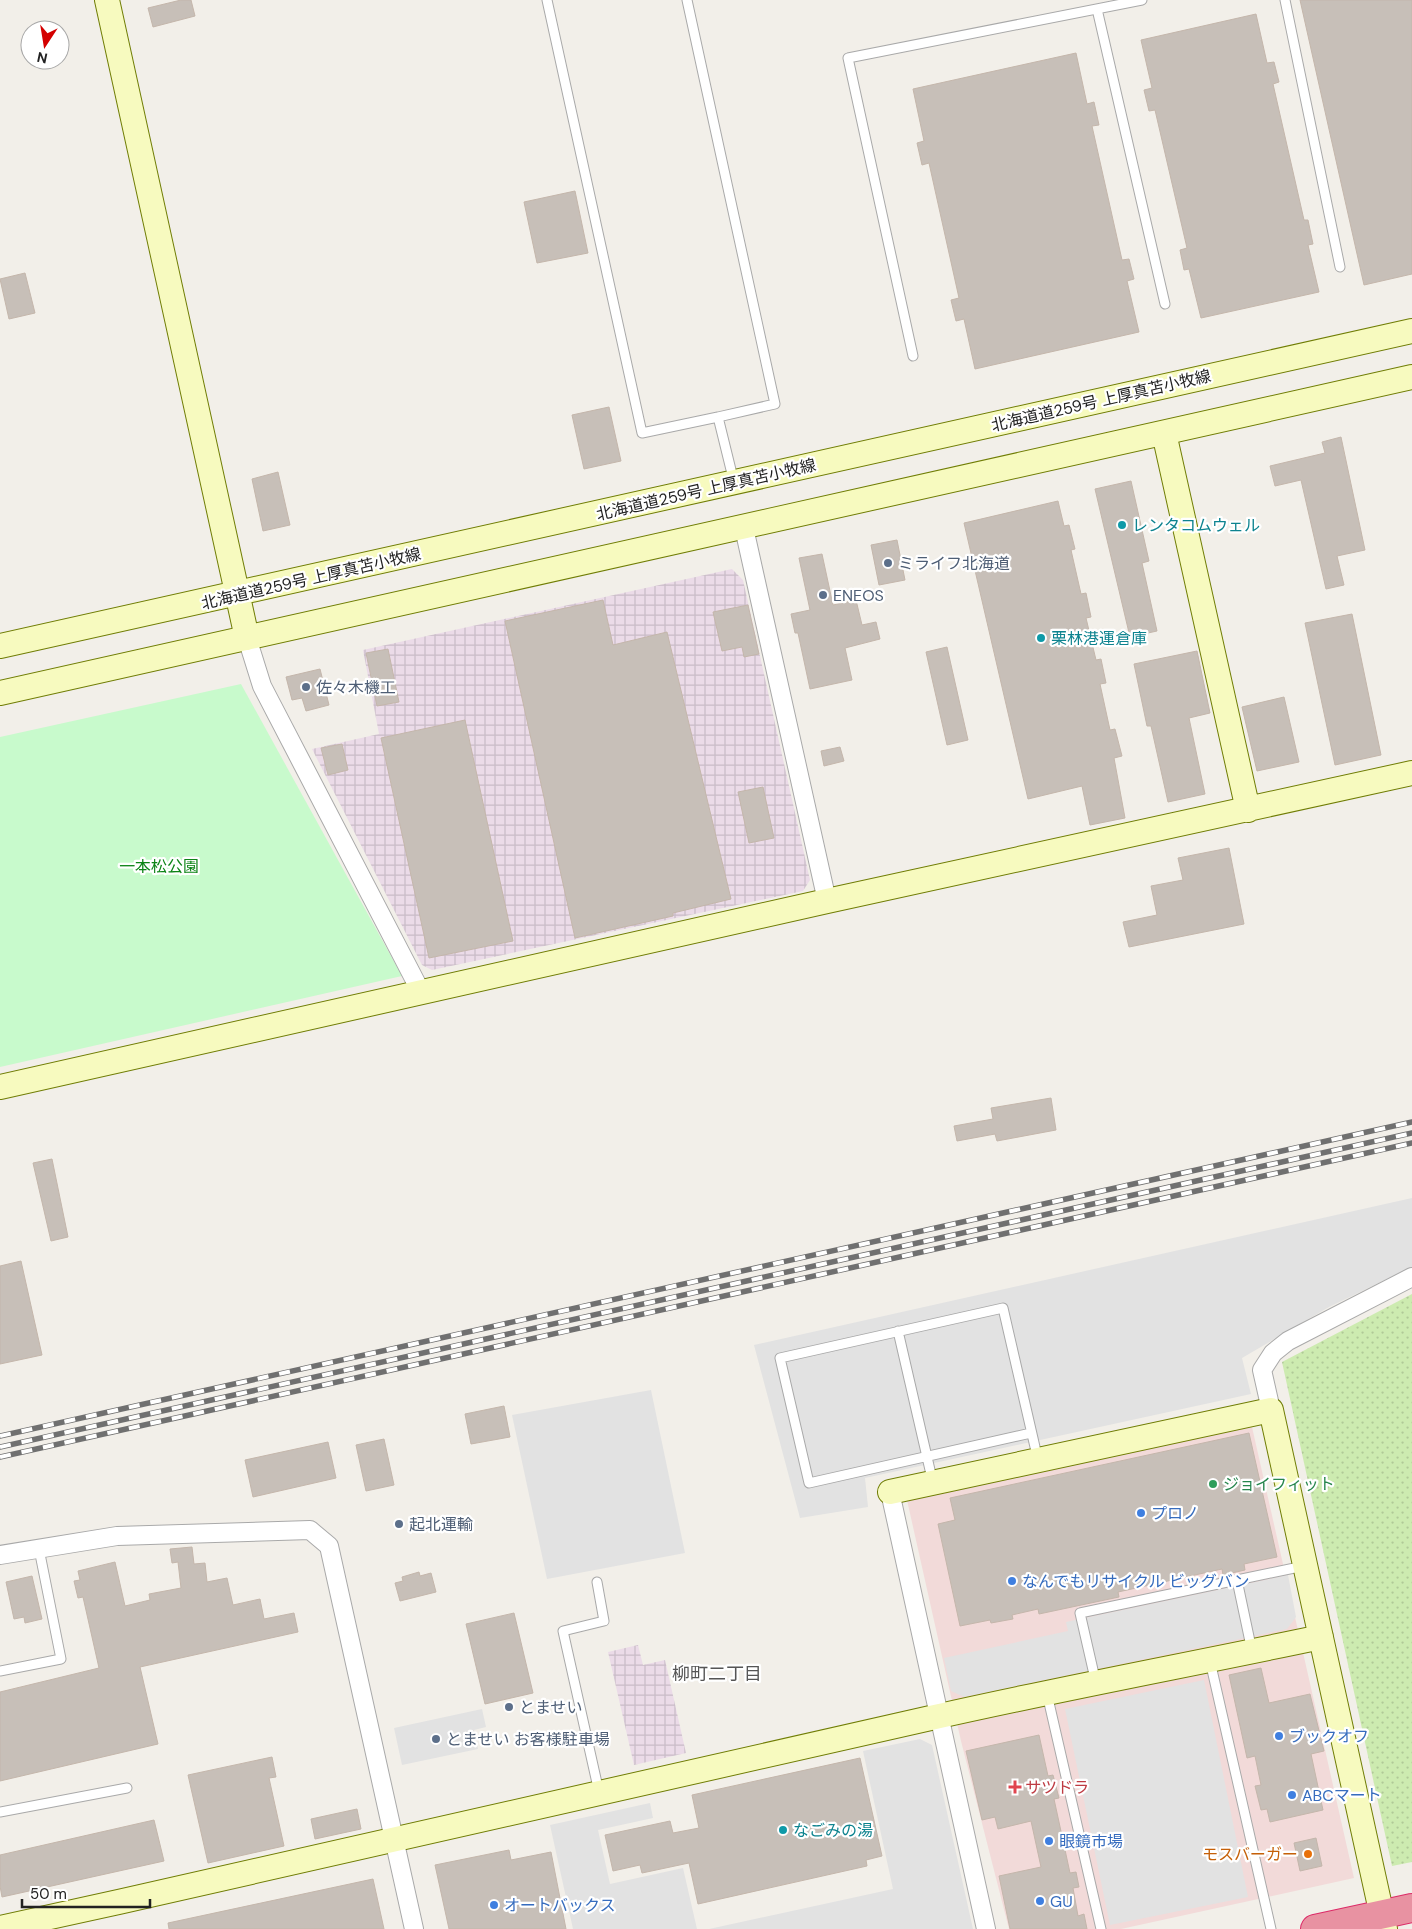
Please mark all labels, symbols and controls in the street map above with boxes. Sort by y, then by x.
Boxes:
north arrow [20,20,70,70]
text: N [35,48,49,68]
street label: 北海道道259号 上厚真苫小牧線 [989,365,1213,436]
street label: 北海道道259号 上厚真苫小牧線 [594,454,818,525]
place label: レンタコムウェル [1132,515,1260,536]
marker: レンタコムウェル [1116,519,1128,531]
street label: 北海道道259号 上厚真苫小牧線 [199,543,423,614]
place label: ミライフ北海道 [898,553,1010,574]
marker: ミライフ北海道 [882,557,894,569]
place label: ENEOS [833,585,884,606]
marker: ENEOS [817,589,829,601]
place label: 栗林港運倉庫 [1051,628,1147,649]
marker: 栗林港運倉庫 [1035,632,1047,644]
place label: 佐々木機工 [316,677,396,698]
marker: 佐々木機工 [300,681,312,693]
park label: 一本松公園 [119,856,199,877]
place label: ジョイフィット [1223,1474,1335,1495]
marker: ジョイフィット [1207,1478,1219,1490]
place label: プロノ [1151,1503,1199,1524]
marker: プロノ [1135,1507,1147,1519]
place label: 起北運輸 [409,1514,473,1535]
marker: 起北運輸 [393,1518,405,1530]
place label: なんでもリサイクル ビッグバン [1022,1571,1249,1592]
marker: なんでもリサイクル ビッグバン [1006,1575,1018,1587]
district label: 柳町二丁目 [672,1662,762,1686]
place label: とませい [519,1697,583,1718]
marker: とませい [503,1701,515,1713]
place label: ブックオフ [1289,1726,1369,1747]
place label: とませい お客様駐車場 [446,1729,610,1750]
marker: ブックオフ [1273,1730,1285,1742]
marker: とませい お客様駐車場 [430,1733,442,1745]
place label: サツドラ [1025,1777,1089,1798]
marker: サツドラ [1009,1781,1021,1793]
place label: ABCマート [1302,1785,1382,1806]
marker: ABCマート [1286,1789,1298,1801]
place label: なごみの湯 [793,1820,873,1841]
marker: なごみの湯 [777,1824,789,1836]
place label: 眼鏡市場 [1059,1831,1123,1852]
marker: 眼鏡市場 [1043,1835,1055,1847]
place label: モスバーガー [1202,1844,1298,1865]
marker: モスバーガー [1302,1848,1314,1860]
scale bar [22,1876,150,1908]
text: 50 m [30,1884,67,1904]
place label: GU [1050,1891,1073,1912]
place label: オートバックス [504,1895,616,1916]
marker: GU [1034,1895,1046,1907]
marker: オートバックス [488,1899,500,1911]

